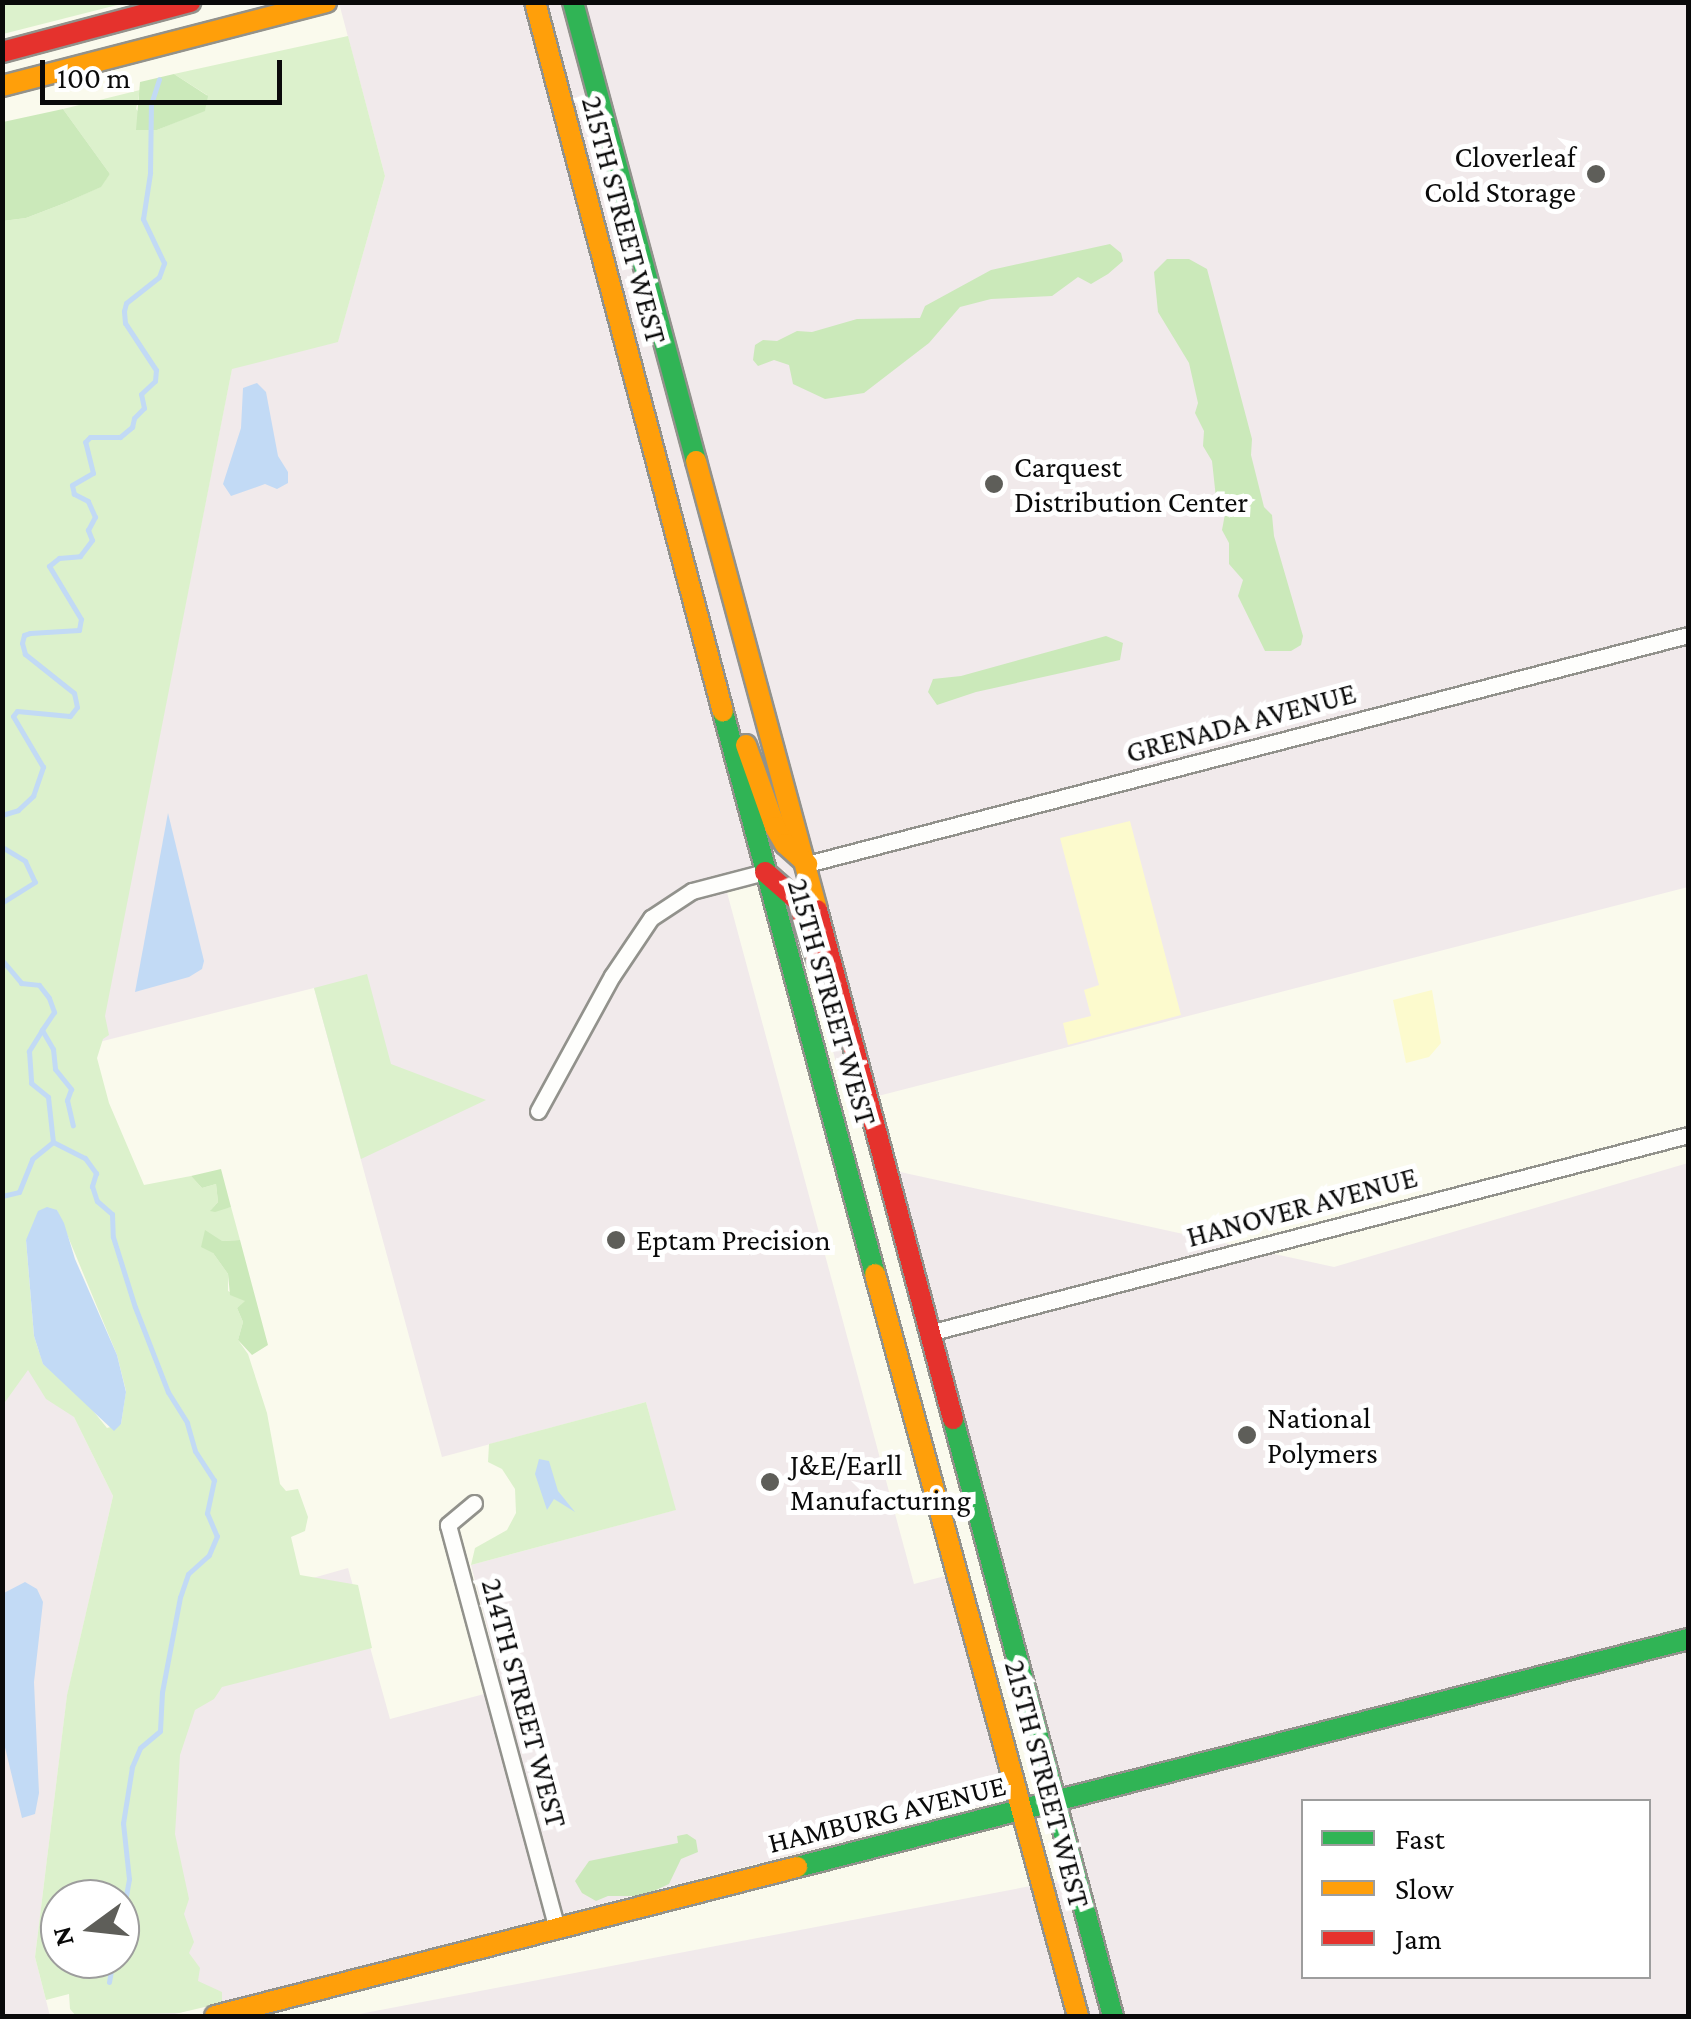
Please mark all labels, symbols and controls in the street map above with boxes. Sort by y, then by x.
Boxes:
scale bar [45,40,288,102]
text: 100 m [57,61,131,94]
street label: 215TH STREET WEST [574,92,674,348]
place label: Cloverleaf Cold Storage [1424,139,1576,210]
marker: Cloverleaf Cold Storage [1585,163,1607,185]
place label: Carquest Distribution Center [1014,449,1248,520]
marker: Carquest Distribution Center [983,473,1005,495]
street label: GRENADA AVENUE [1122,675,1360,771]
street label: 215TH STREET WEST [780,874,884,1130]
street label: HANOVER AVENUE [1183,1159,1421,1255]
place label: Eptam Precision [636,1222,831,1258]
marker: Eptam Precision [605,1229,627,1251]
place label: National Polymers [1267,1400,1378,1470]
marker: National Polymers [1236,1424,1258,1446]
place label: J&E/Earll Manufacturing [790,1447,971,1518]
marker: J&E/Earll Manufacturing [759,1471,781,1493]
street label: 214TH STREET WEST [473,1574,575,1832]
street label: 215TH STREET WEST [997,1656,1097,1912]
street label: HAMBURG AVENUE [764,1767,1010,1861]
legend [1301,1799,1651,1979]
text: Fast [1395,1822,1445,1855]
text: Slow [1395,1872,1454,1905]
north arrow [40,1879,140,1979]
text: Jam [1395,1922,1442,1955]
text: N [45,1923,80,1950]

